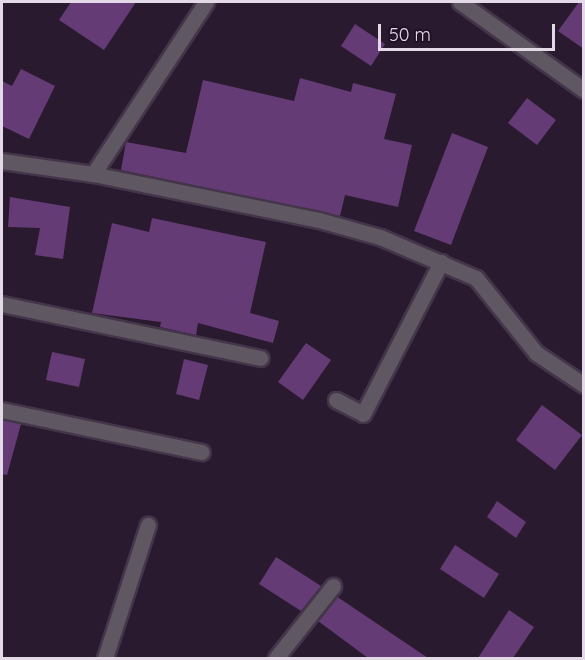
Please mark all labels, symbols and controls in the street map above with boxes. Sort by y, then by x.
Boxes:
scale bar [381,12,558,50]
text: 50 m [389,23,431,46]

